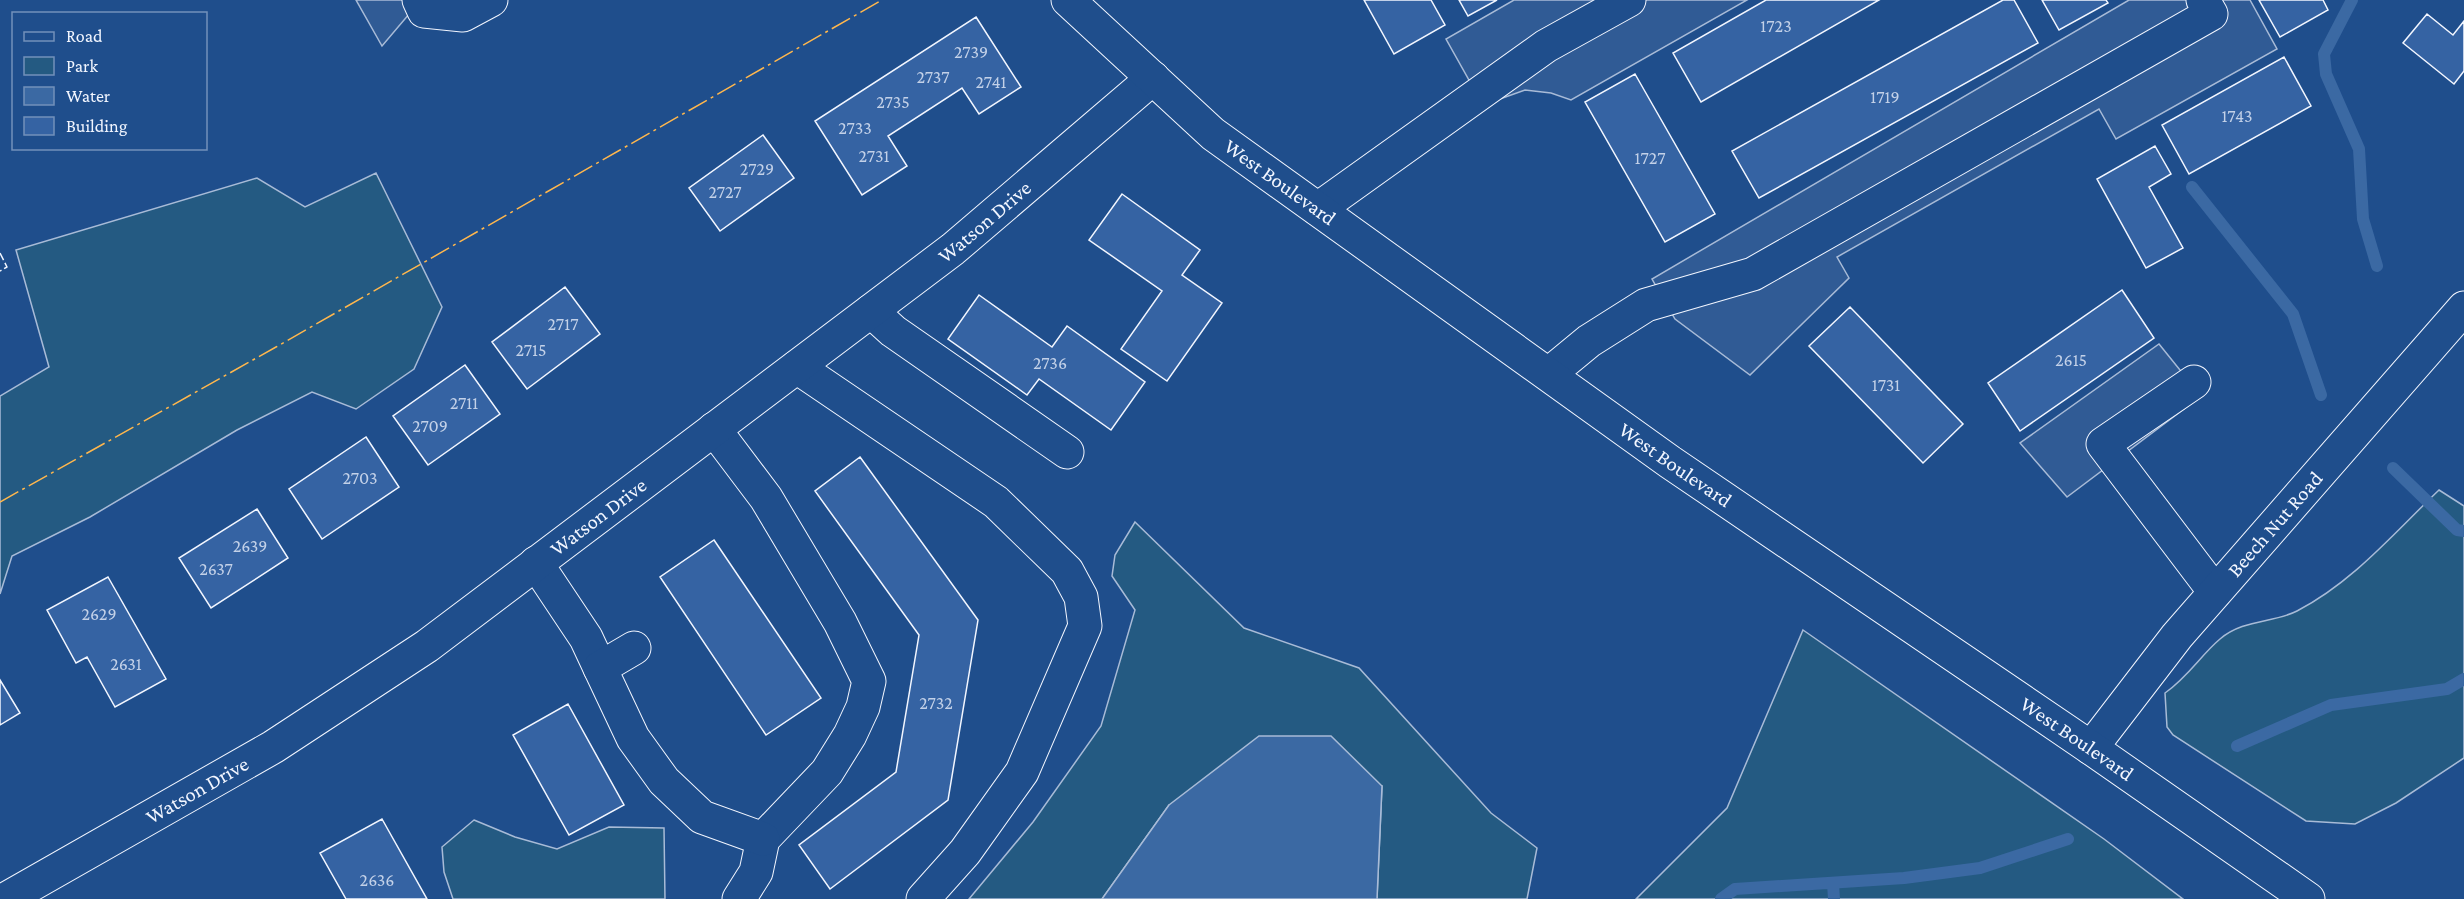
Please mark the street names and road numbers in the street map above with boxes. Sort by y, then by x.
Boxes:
street label: West Boulevard [1219,134,1341,230]
street label: Watson Drive [933,176,1036,268]
street label: West Boulevard [1614,417,1736,512]
street label: Beech Nut Road [2222,466,2328,582]
street label: Watson Drive [545,473,651,561]
street label: West Boulevard [2016,692,2138,786]
street label: Watson Drive [142,751,253,829]

